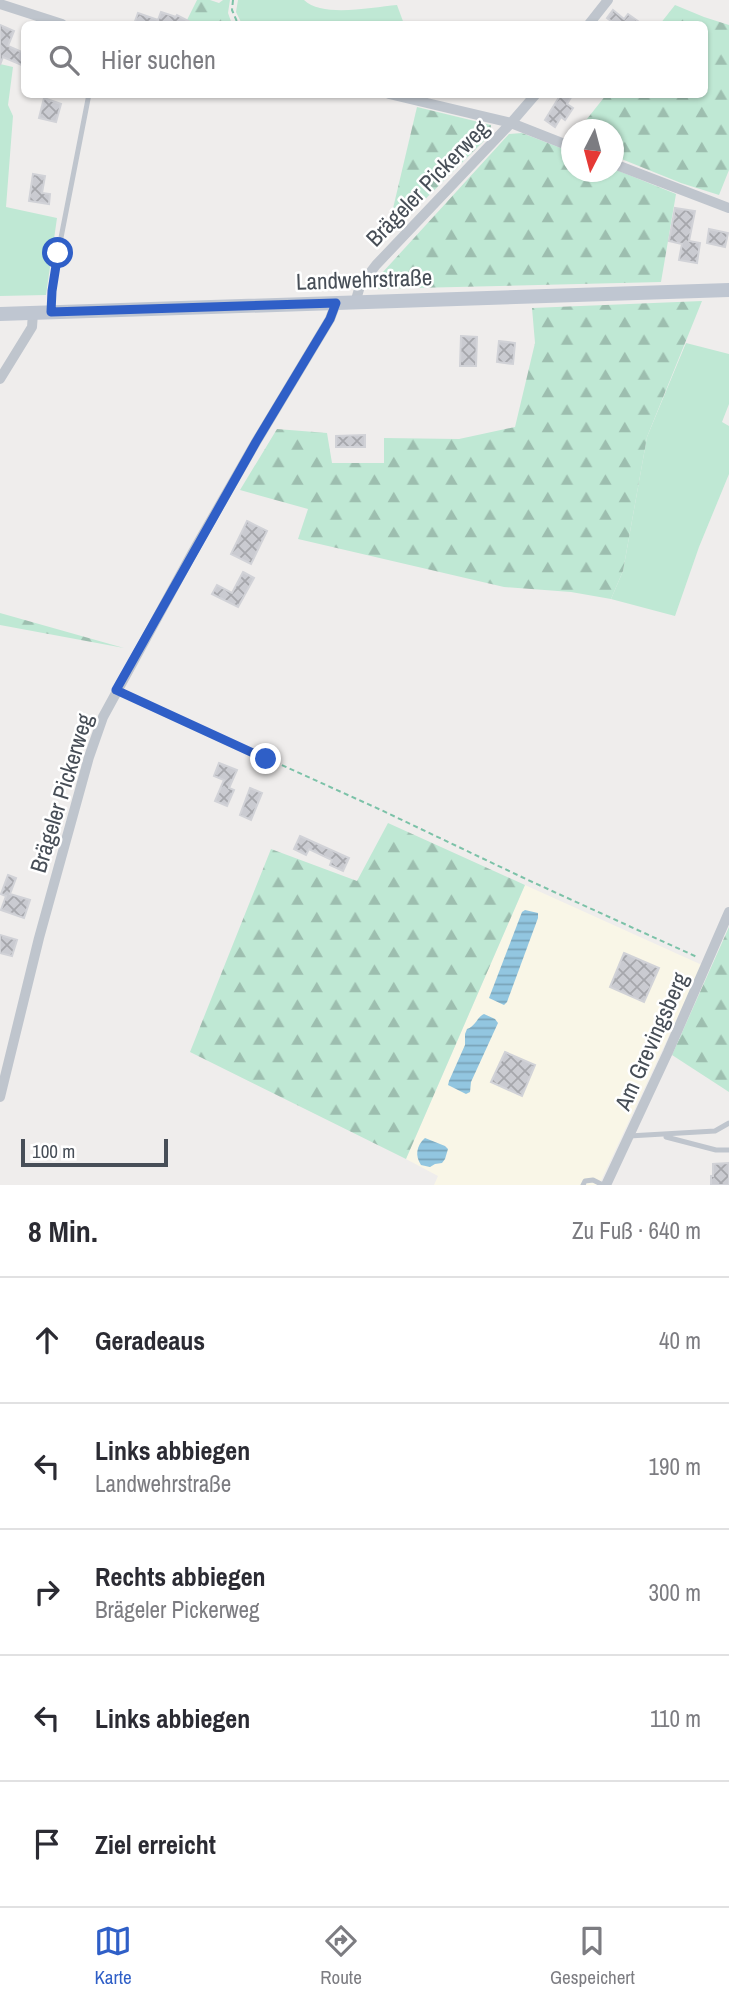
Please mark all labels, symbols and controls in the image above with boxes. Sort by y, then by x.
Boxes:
search box [21,21,708,98]
icon: search [45,41,83,79]
text: Hier suchen [101,42,216,77]
street label: Brägeler Pickerweg [359,113,496,253]
north arrow [561,119,624,182]
route start [42,237,73,268]
street label: Landwehrstraße [295,261,433,297]
street label: Brägeler Pickerweg [22,709,100,876]
route end [250,743,281,774]
street label: Am Grevingsberg [606,967,695,1116]
scale bar [21,1136,168,1168]
text: 100 m [32,1138,75,1164]
text: 8 Min. [28,1211,98,1251]
text: Zu Fuß · 640 m [572,1215,701,1246]
icon: ahead [28,1321,66,1359]
text: Geradeaus [95,1323,205,1358]
text: 40 m [659,1325,701,1356]
text: Links abbiegen [95,1433,250,1468]
icon: left [28,1447,66,1485]
text: 190 m [649,1451,701,1482]
text: Landwehrstraße [95,1468,231,1499]
text: Rechts abbiegen [95,1559,266,1594]
icon: right [28,1573,66,1611]
text: 300 m [649,1577,701,1608]
text: Brägeler Pickerweg [95,1594,260,1625]
icon: left [28,1699,66,1737]
text: Links abbiegen [95,1701,250,1736]
text: 110 m [650,1703,701,1734]
icon: arrive [28,1825,66,1863]
text: Ziel erreicht [95,1827,216,1862]
tab: Karte [94,1922,132,1990]
tab: Route [320,1922,362,1990]
tab: Gespeichert [550,1922,635,1990]

